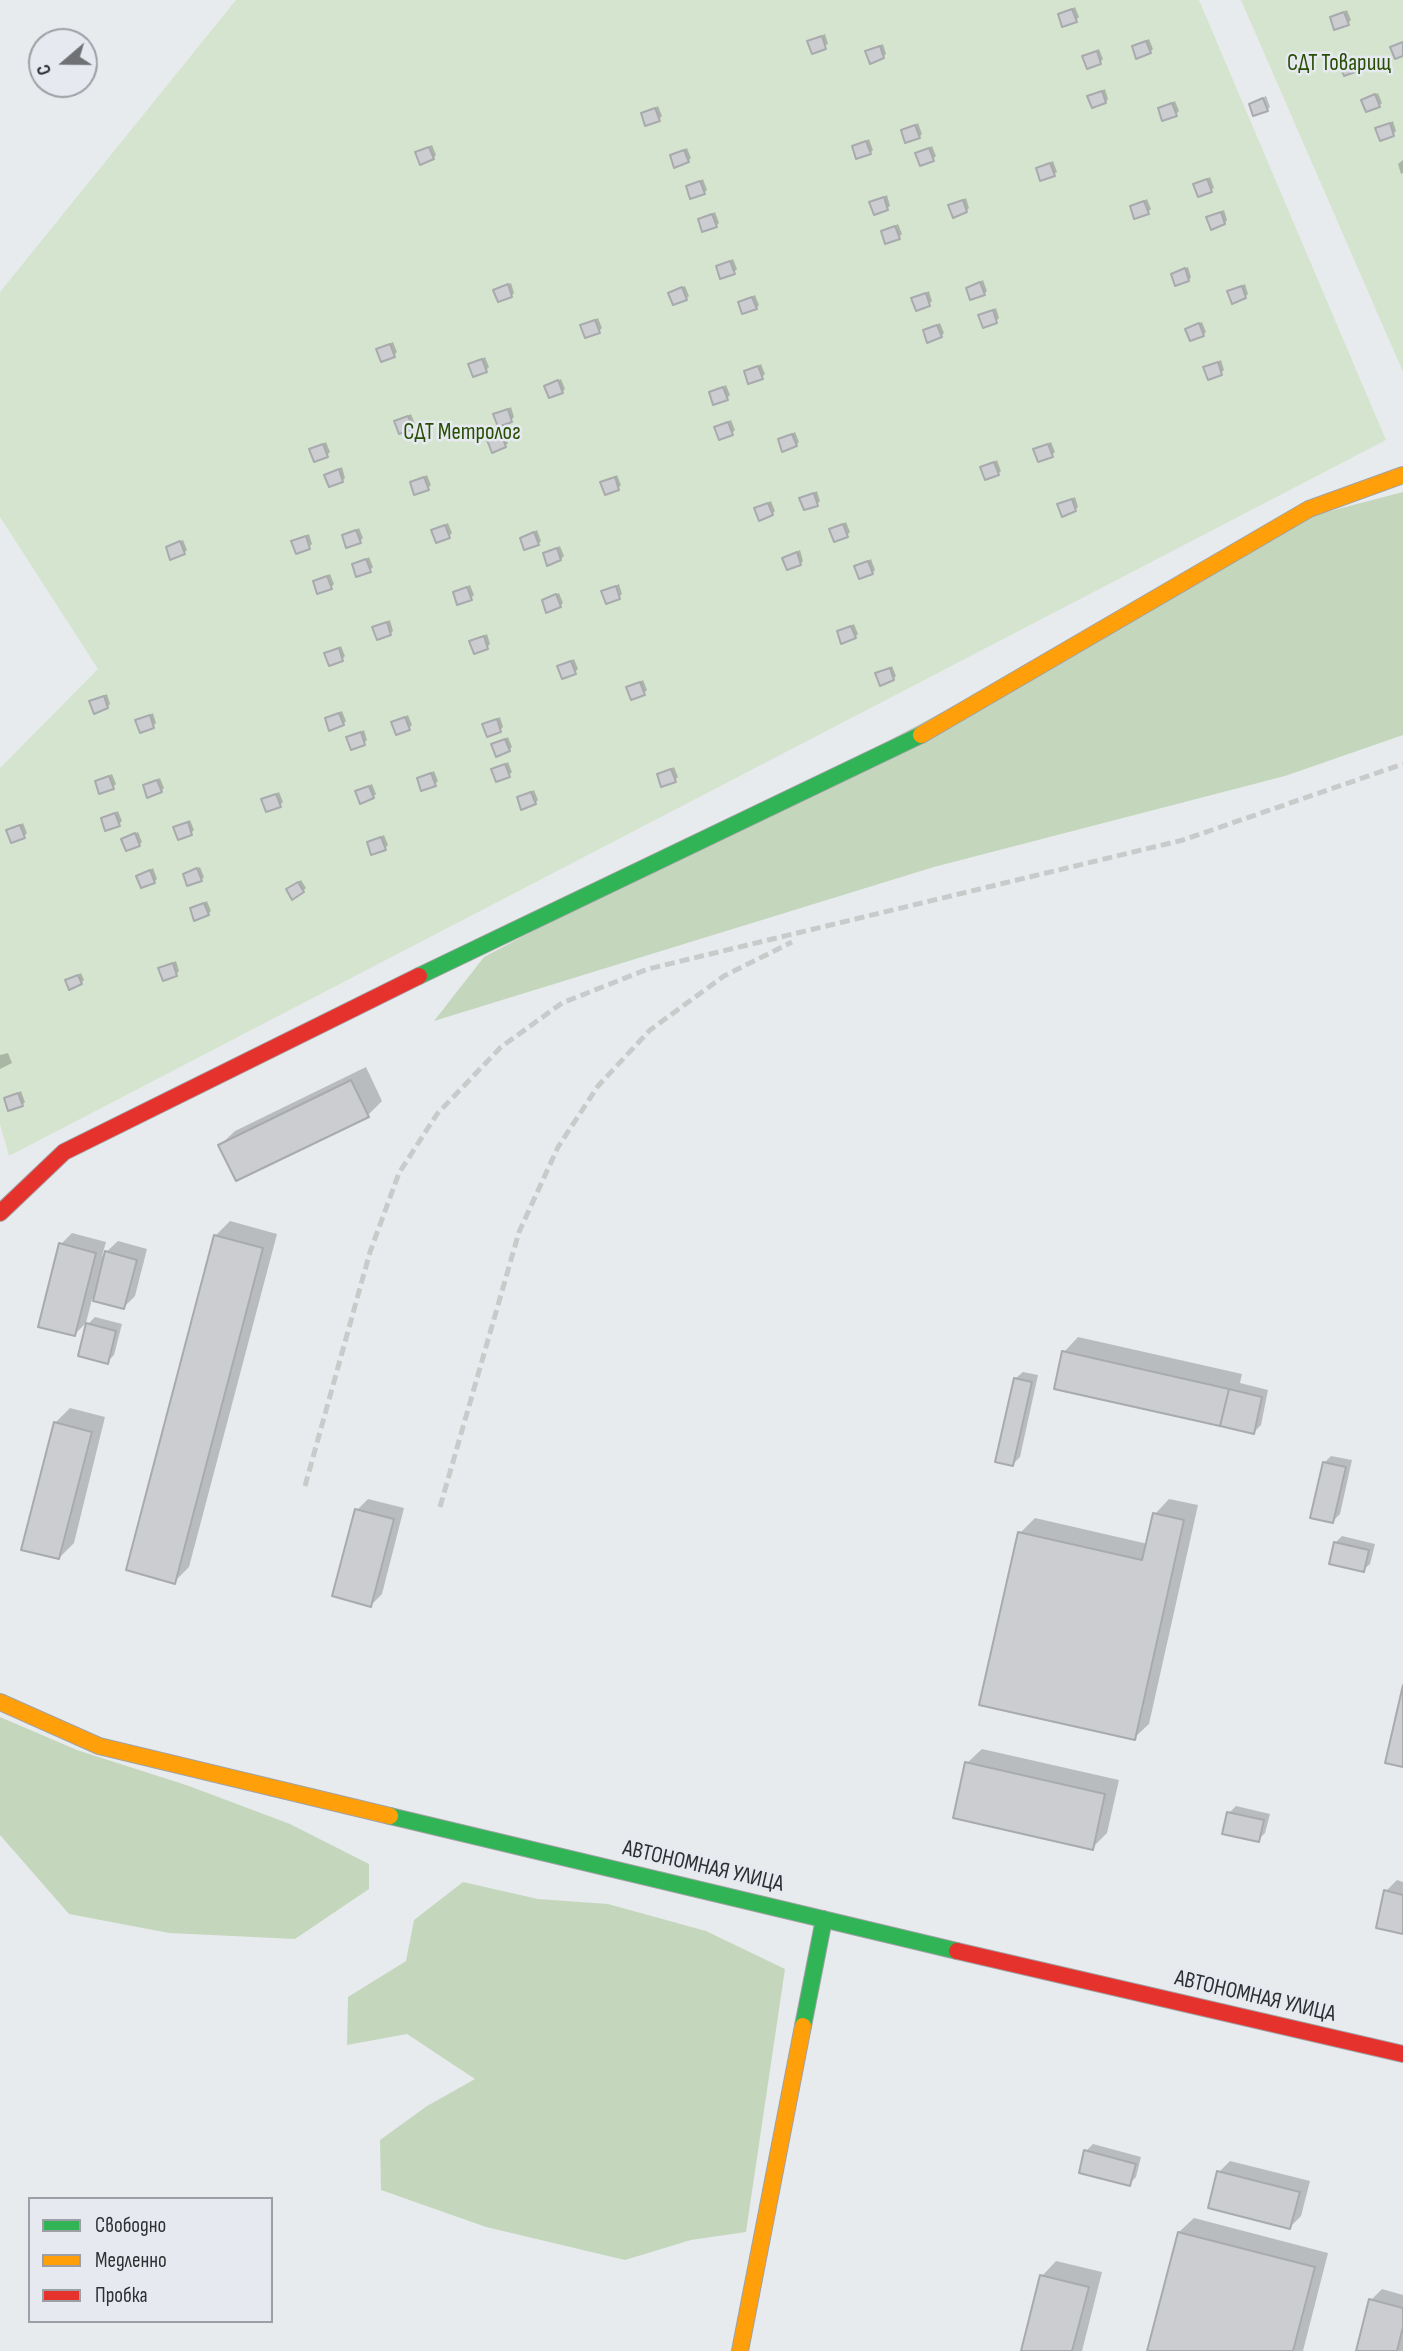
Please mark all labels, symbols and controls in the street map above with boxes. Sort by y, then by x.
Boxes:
north arrow [28,28,98,98]
park label: СДТ Товарищ [1287,50,1391,78]
text: С [32,61,57,78]
park label: СДТ Метролог [403,419,521,447]
street label: АВТОНОМНАЯ УЛИЦА [620,1835,786,1899]
street label: АВТОНОМНАЯ УЛИЦА [1172,1965,1338,2029]
legend [28,2197,273,2323]
text: Свободно [95,2213,166,2238]
text: Медленно [95,2248,167,2273]
text: Пробка [95,2283,148,2308]

